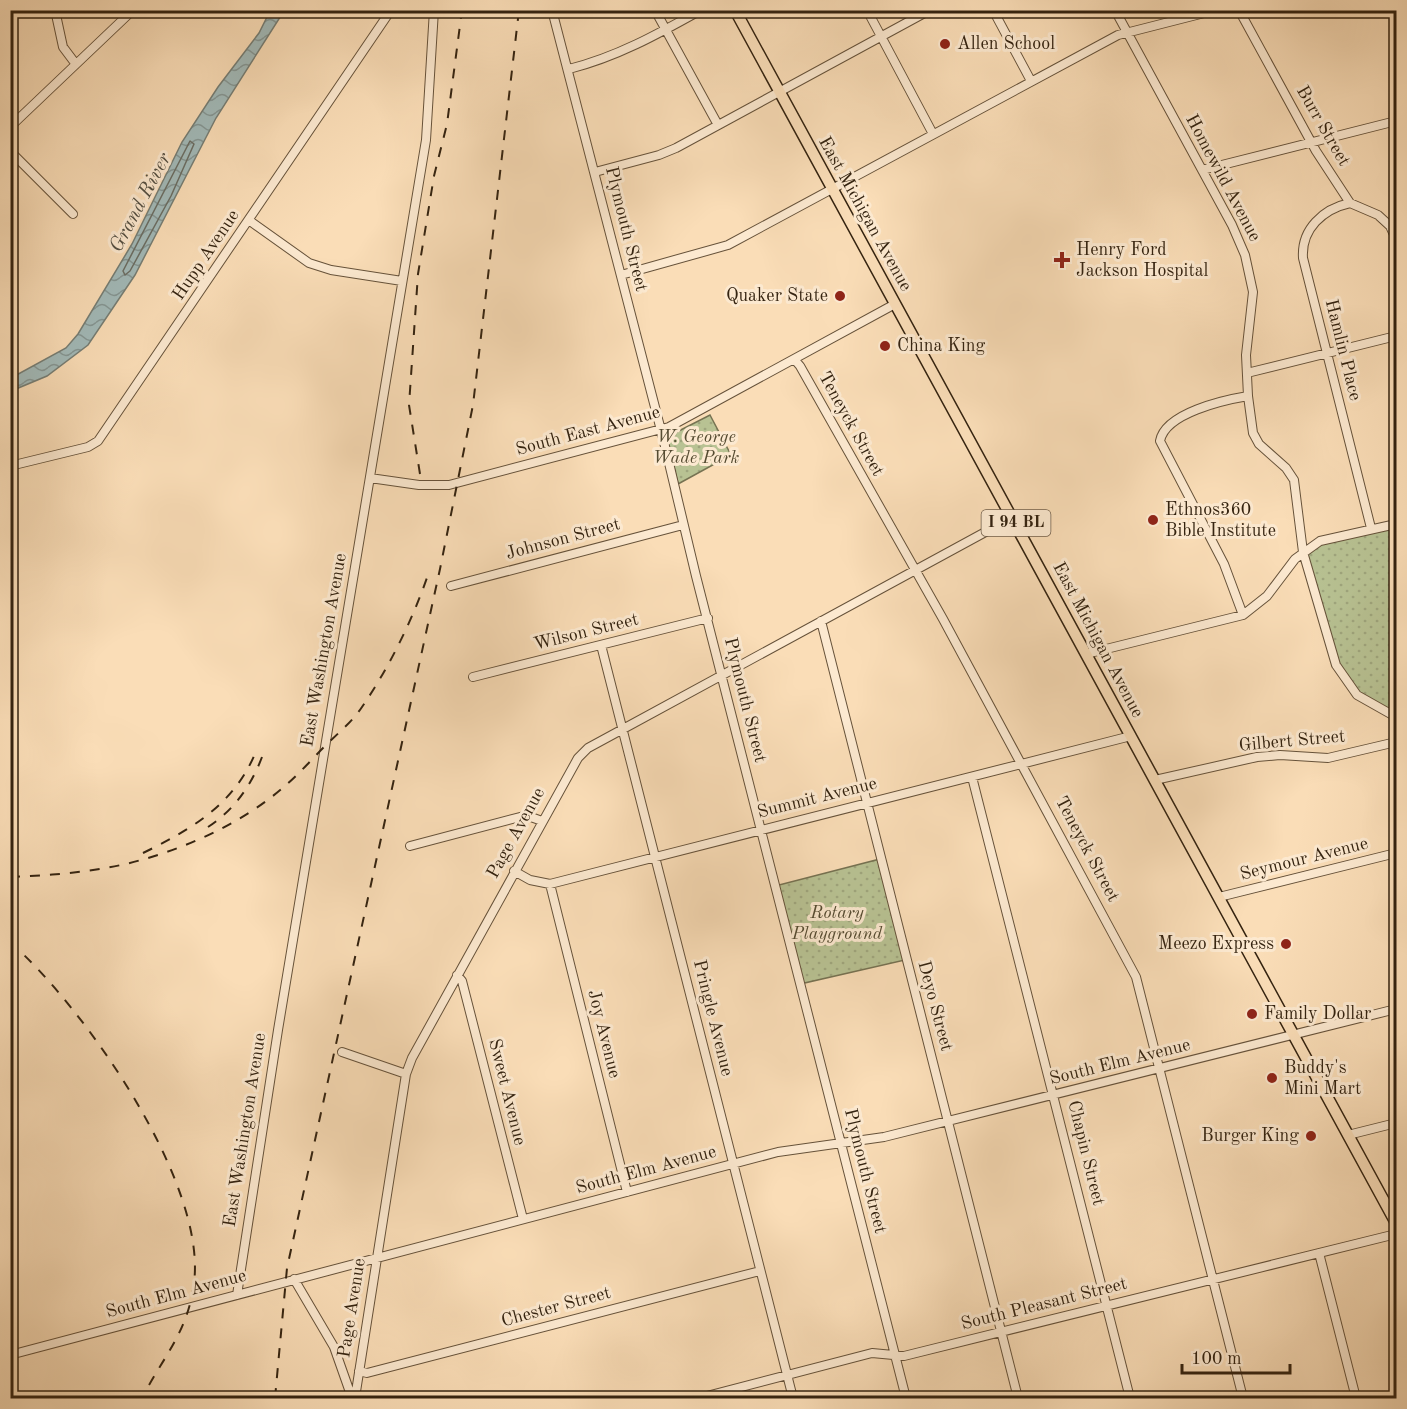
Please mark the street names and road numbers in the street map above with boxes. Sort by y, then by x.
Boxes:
street label: Burr Street [1293,83,1353,169]
street label: Homewild Avenue [1182,112,1264,244]
street label: East Michigan Avenue [815,134,915,294]
street label: Plymouth Street [602,165,650,293]
street label: Hupp Avenue [169,207,243,303]
street label: Hamlin Place [1322,297,1364,403]
street label: Teneyck Street [815,369,887,479]
street label: South East Avenue [514,403,662,459]
road number: I 94 BL [982,510,1050,536]
street label: Johnson Street [504,515,622,563]
street label: East Washington Avenue [298,552,350,748]
street label: East Michigan Avenue [1049,559,1147,721]
street label: Wilson Street [532,610,640,654]
street label: Plymouth Street [721,636,769,764]
street label: Gilbert Street [1238,727,1346,755]
street label: Summit Avenue [755,774,879,822]
street label: Page Avenue [484,785,548,881]
street label: Teneyck Street [1052,793,1122,905]
street label: Seymour Avenue [1238,834,1370,884]
street label: Pringle Avenue [690,958,736,1078]
street label: Deyo Street [914,959,956,1053]
street label: Joy Avenue [584,988,624,1080]
street label: East Washington Avenue [221,1032,269,1228]
street label: South Elm Avenue [1048,1036,1192,1088]
street label: Sweet Avenue [485,1037,529,1147]
street label: Chapin Street [1064,1099,1108,1207]
street label: Plymouth Street [841,1107,889,1235]
street label: South Elm Avenue [574,1143,718,1197]
street label: Page Avenue [335,1257,369,1359]
street label: South Elm Avenue [104,1267,248,1321]
street label: South Pleasant Street [959,1275,1129,1333]
street label: Chester Street [499,1284,613,1330]

